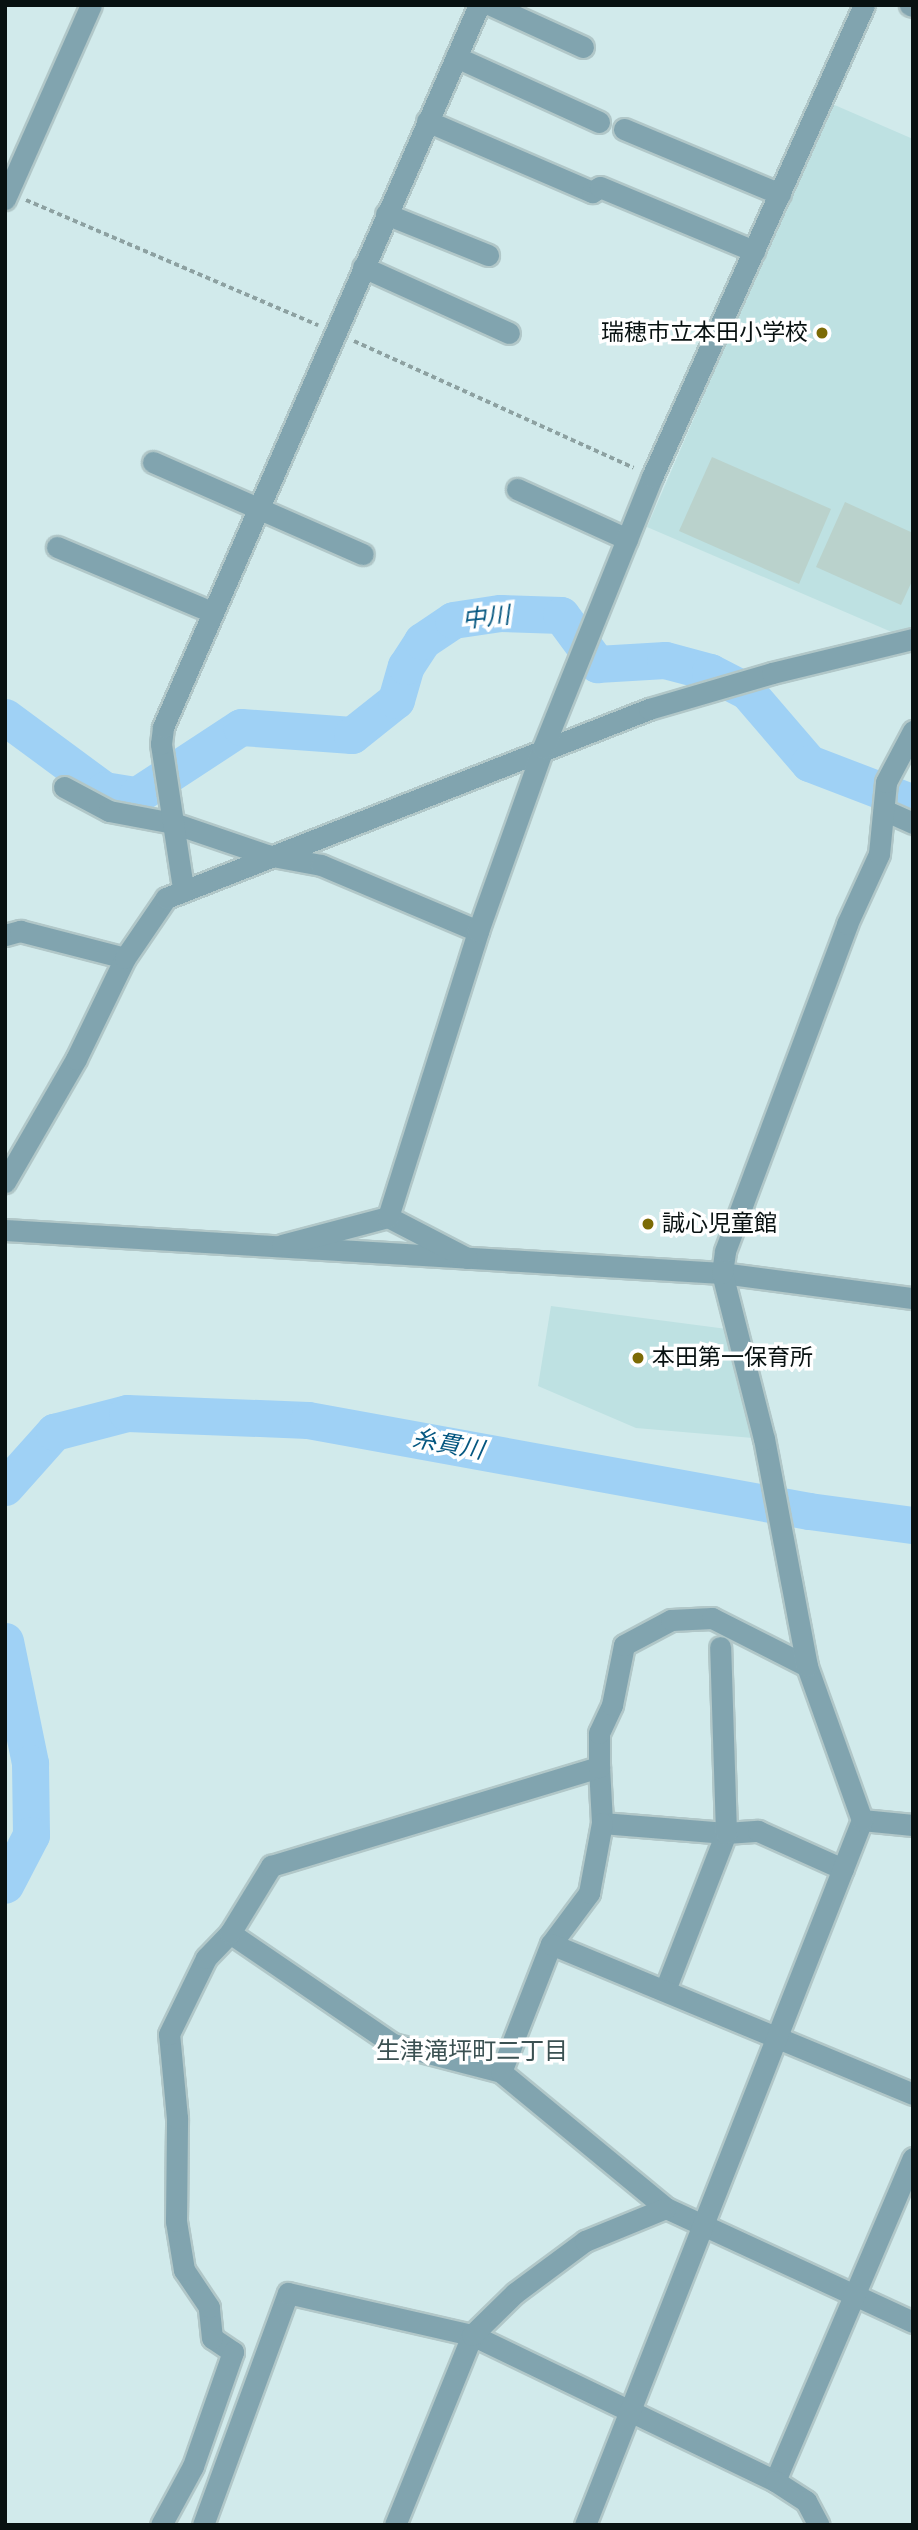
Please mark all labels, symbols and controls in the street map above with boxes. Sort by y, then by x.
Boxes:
place label: 瑞穂市立本田小学校 [601,319,808,347]
marker: 瑞穂市立本田小学校 [814,325,830,341]
water label: 中川 [461,601,511,635]
place label: 誠心児童館 [662,1210,777,1238]
marker: 誠心児童館 [640,1216,656,1232]
place label: 本田第一保育所 [652,1344,813,1372]
marker: 本田第一保育所 [630,1350,646,1366]
water label: 糸貫川 [410,1425,486,1465]
district label: 生津滝坪町二丁目 [376,2038,568,2066]

